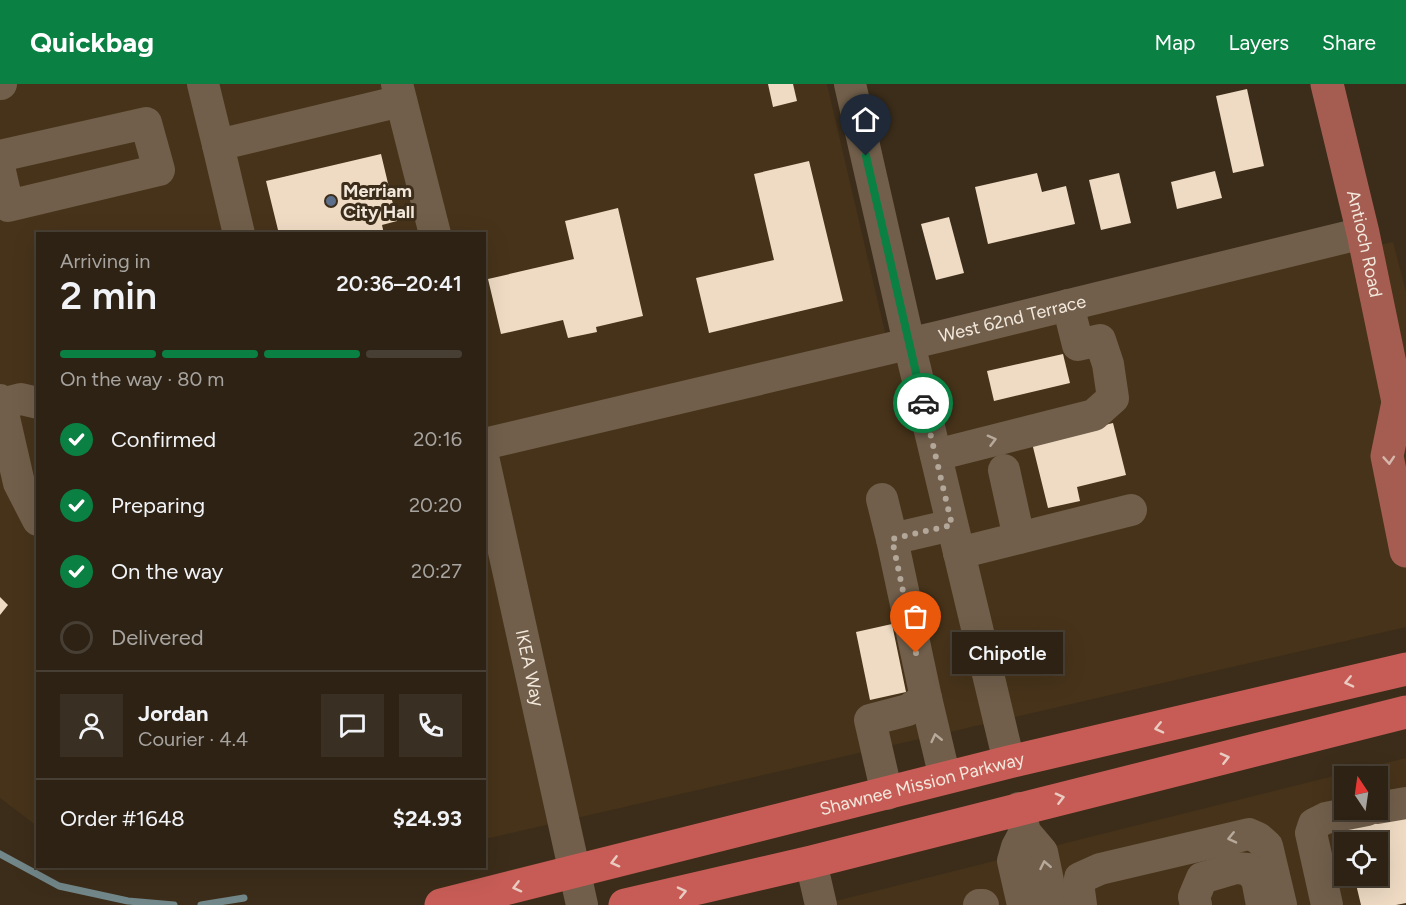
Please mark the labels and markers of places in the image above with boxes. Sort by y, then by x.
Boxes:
pin [840,94,891,156]
place label: Merriam City Hall [343,180,415,223]
marker: Merriam City Hall [324,194,338,208]
pin [890,591,941,653]
callout: Chipotle [952,632,1063,674]

